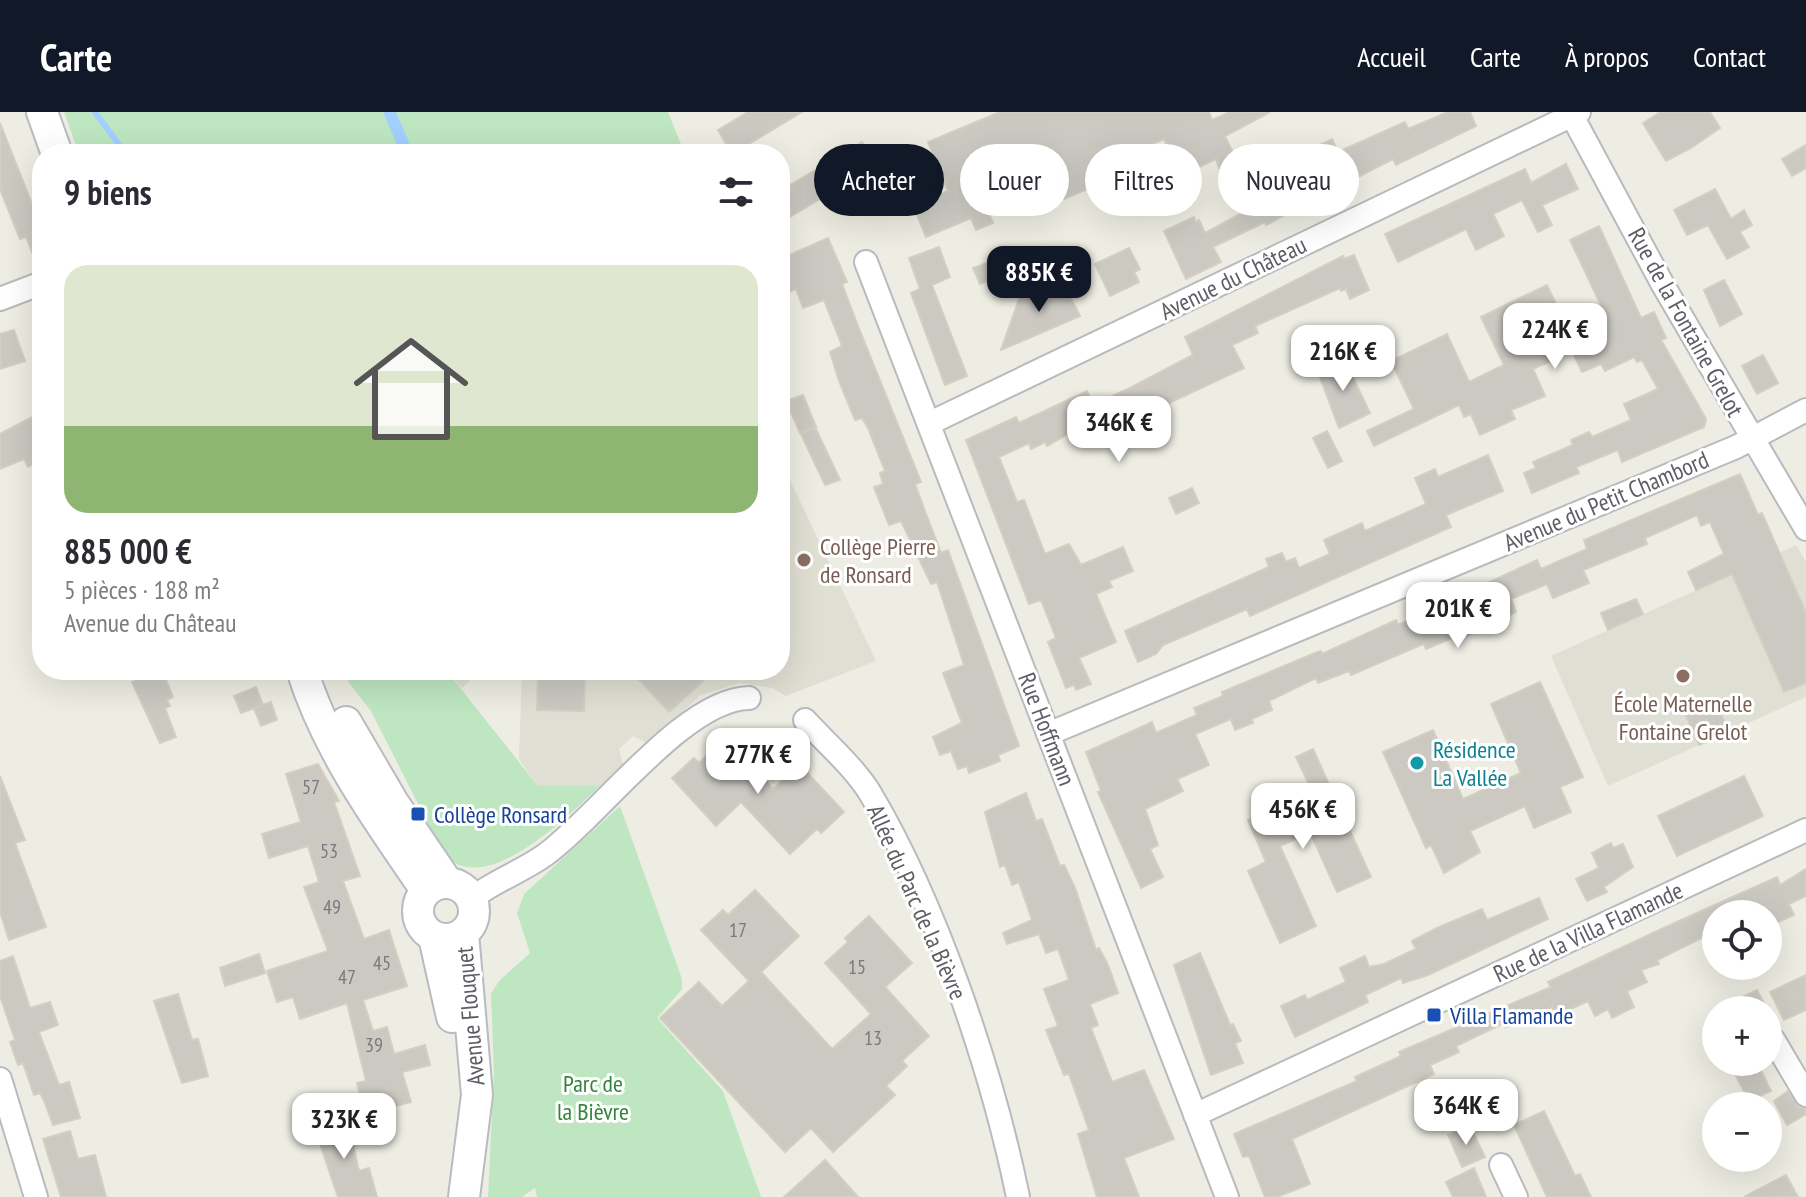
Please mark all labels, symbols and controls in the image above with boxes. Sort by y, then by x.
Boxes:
text: Carte [40,32,112,81]
text: Accueil [1357,38,1426,75]
text: Carte [1470,38,1521,75]
text: À propos [1565,38,1649,75]
text: Contact [1693,38,1766,75]
chip: Acheter [814,144,944,216]
chip: Louer [960,144,1069,216]
chip: Filtres [1085,144,1202,216]
chip: Nouveau [1218,144,1359,216]
text: 9 biens [64,170,152,214]
icon: filters [714,170,758,214]
street label: Rue de la Fontaine Grelot [1621,222,1751,422]
street label: Avenue du Château [1155,229,1311,327]
pin: 885K € [974,246,1104,314]
text: 885K € [1005,255,1073,288]
pin: 224K € [1490,303,1620,371]
text: 224K € [1521,312,1589,345]
icon: home [339,317,483,461]
pin: 216K € [1278,325,1408,393]
text: 216K € [1309,334,1377,367]
pin: 346K € [1054,396,1184,464]
text: 346K € [1085,405,1153,438]
street label: Avenue du Petit Chambord [1499,444,1713,558]
text: 885 000 € [64,529,192,573]
place label: Collège Pierre de Ronsard [820,531,936,590]
marker: Collège Pierre de Ronsard [795,551,813,569]
text: 5 pièces · 188 m² [64,573,220,606]
pin: 201K € [1393,582,1523,650]
text: 201K € [1424,591,1492,624]
text: Avenue du Château [64,606,236,639]
marker: École Maternelle Fontaine Grelot [1674,667,1692,685]
street label: Rue Hoffmann [1011,668,1083,790]
place label: École Maternelle Fontaine Grelot [1614,688,1752,747]
pin: 277K € [693,728,823,796]
place label: Résidence La Vallée [1433,734,1516,793]
text: 277K € [724,737,792,770]
marker: Résidence La Vallée [1408,754,1426,772]
house number: 57 [302,774,320,800]
pin: 456K € [1238,783,1368,851]
text: 456K € [1269,792,1337,825]
place label: Collège Ronsard [434,799,567,830]
street label: Allée du Parc de la Bièvre [860,800,974,1004]
marker: Collège Ronsard [409,805,427,823]
house number: 53 [320,838,338,864]
street label: Rue de la Villa Flamande [1488,875,1688,989]
house number: 49 [323,894,341,920]
map controls [1702,900,1782,1172]
button: locate [1702,900,1782,980]
house number: 17 [729,917,747,943]
street label: Avenue Flouquet [448,945,492,1087]
house number: 45 [373,950,391,976]
house number: 15 [848,954,866,980]
house number: 47 [338,964,356,990]
button: + [1702,996,1782,1076]
place label: Villa Flamande [1449,1000,1573,1031]
marker: Villa Flamande [1425,1006,1443,1024]
house number: 13 [864,1025,882,1051]
house number: 39 [365,1032,383,1058]
park label: Parc de la Bièvre [557,1068,629,1127]
pin: 364K € [1401,1079,1531,1147]
text: 364K € [1432,1088,1500,1121]
button: − [1702,1092,1782,1172]
pin: 323K € [279,1093,409,1161]
text: 323K € [310,1102,378,1135]

